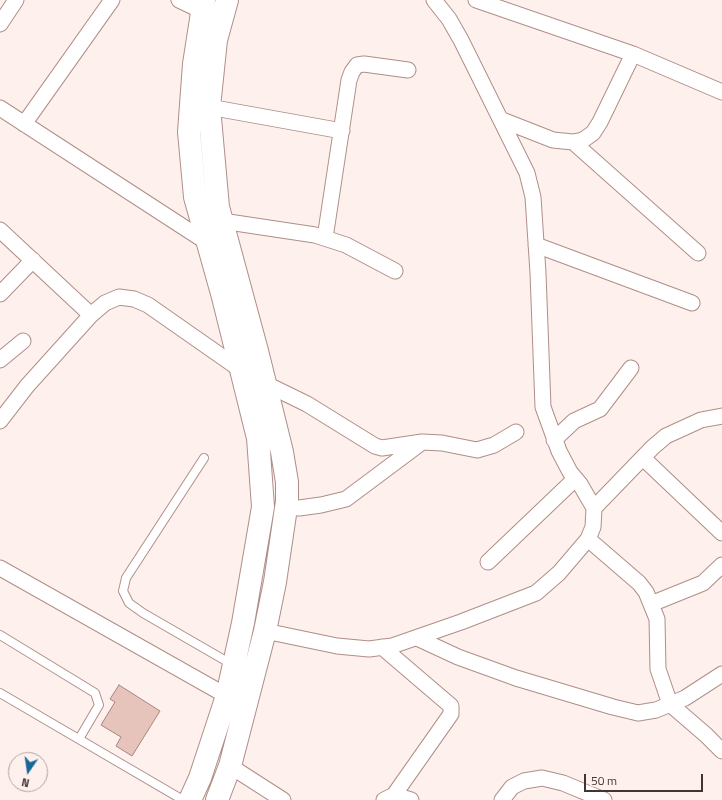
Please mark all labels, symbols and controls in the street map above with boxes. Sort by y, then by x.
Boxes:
north arrow [8,752,48,792]
scale bar [586,766,705,792]
text: 50 m [591,771,617,790]
text: N [20,774,31,791]

